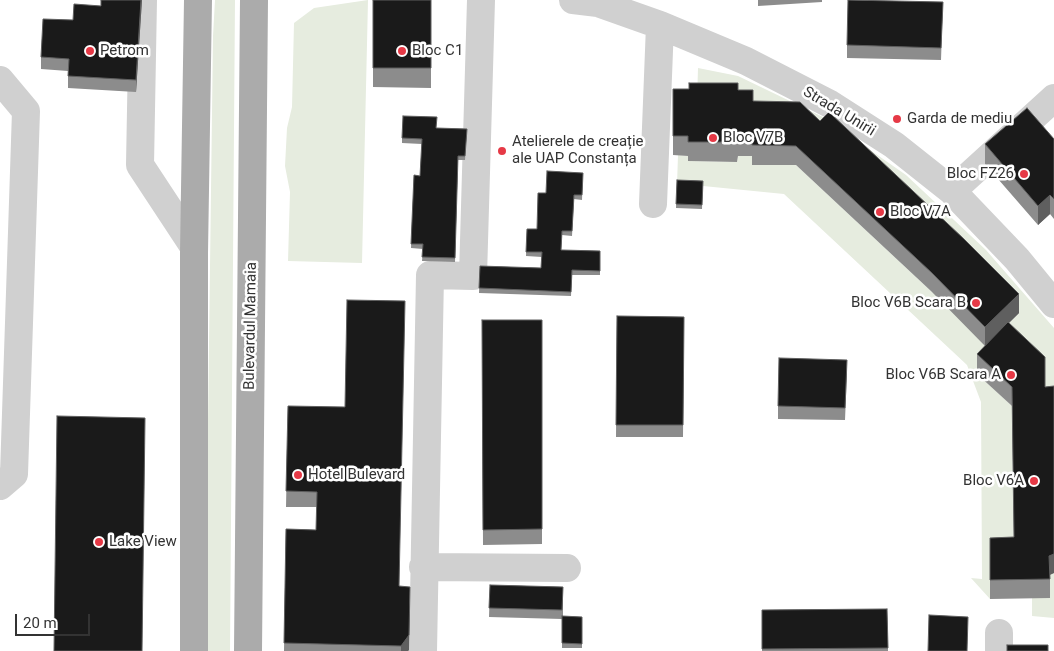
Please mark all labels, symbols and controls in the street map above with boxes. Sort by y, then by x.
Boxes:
place label: Petrom [100,42,149,60]
place label: Bloc C1 [412,42,463,60]
marker: Petrom [84,45,96,57]
marker: Bloc C1 [396,45,408,57]
street label: Strada Unirii [800,83,878,141]
place label: Garda de mediu [907,110,1012,128]
marker: Garda de mediu [891,113,903,125]
place label: Bloc V7B [723,129,783,147]
marker: Bloc V7B [707,132,719,144]
place label: Atelierele de creație ale UAP Constanța [512,133,644,168]
marker: Atelierele de creație ale UAP Constanța [496,145,508,157]
place label: Bloc FZ26 [947,165,1014,183]
marker: Bloc FZ26 [1018,168,1030,180]
place label: Bloc V7A [890,203,951,221]
marker: Bloc V7A [874,206,886,218]
street label: Bulevardul Mamaia [241,262,261,390]
place label: Bloc V6B Scara B [851,294,966,312]
marker: Bloc V6B Scara B [970,297,982,309]
place label: Bloc V6B Scara A [885,366,1001,384]
marker: Bloc V6B Scara A [1005,369,1017,381]
place label: Hotel Bulevard [308,466,405,484]
marker: Hotel Bulevard [292,469,304,481]
place label: Bloc V6A [963,472,1024,490]
marker: Bloc V6A [1028,475,1040,487]
place label: Lake View [109,533,177,551]
marker: Lake View [93,536,105,548]
scale bar [18,604,92,636]
text: 20 m [23,614,57,632]

